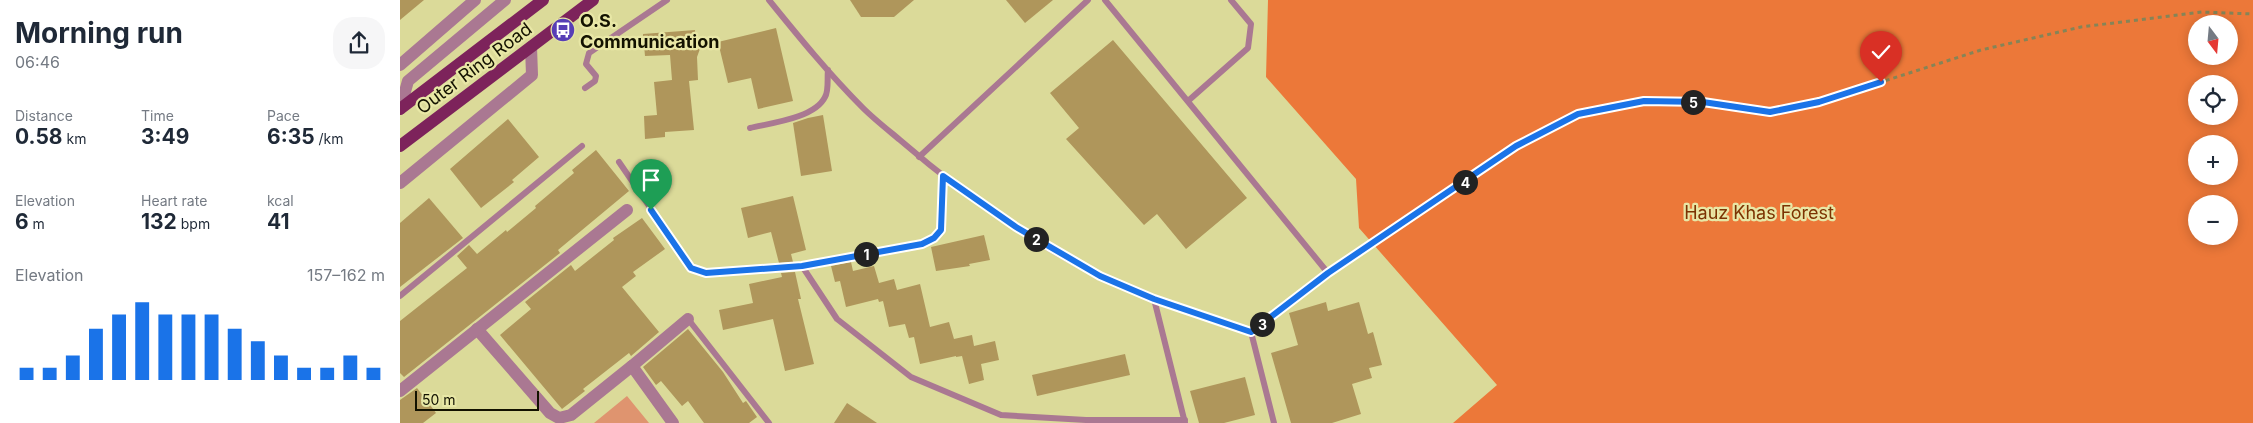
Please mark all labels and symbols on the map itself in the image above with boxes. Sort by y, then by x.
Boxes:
place label: O.S. Communication [580,10,719,52]
north arrow [2188,15,2238,65]
bus stop icon: O.S. Communication [550,17,576,43]
street label: Outer Ring Road [412,18,536,118]
pin [1860,31,1902,82]
pin: 5 [1680,90,1706,114]
pin [630,159,672,210]
pin: 4 [1452,170,1478,194]
park label: Hauz Khas Forest [1684,202,1834,223]
pin: 2 [1024,226,1048,252]
pin: 1 [854,242,878,266]
pin: 3 [1250,312,1274,336]
scale bar [415,388,539,411]

